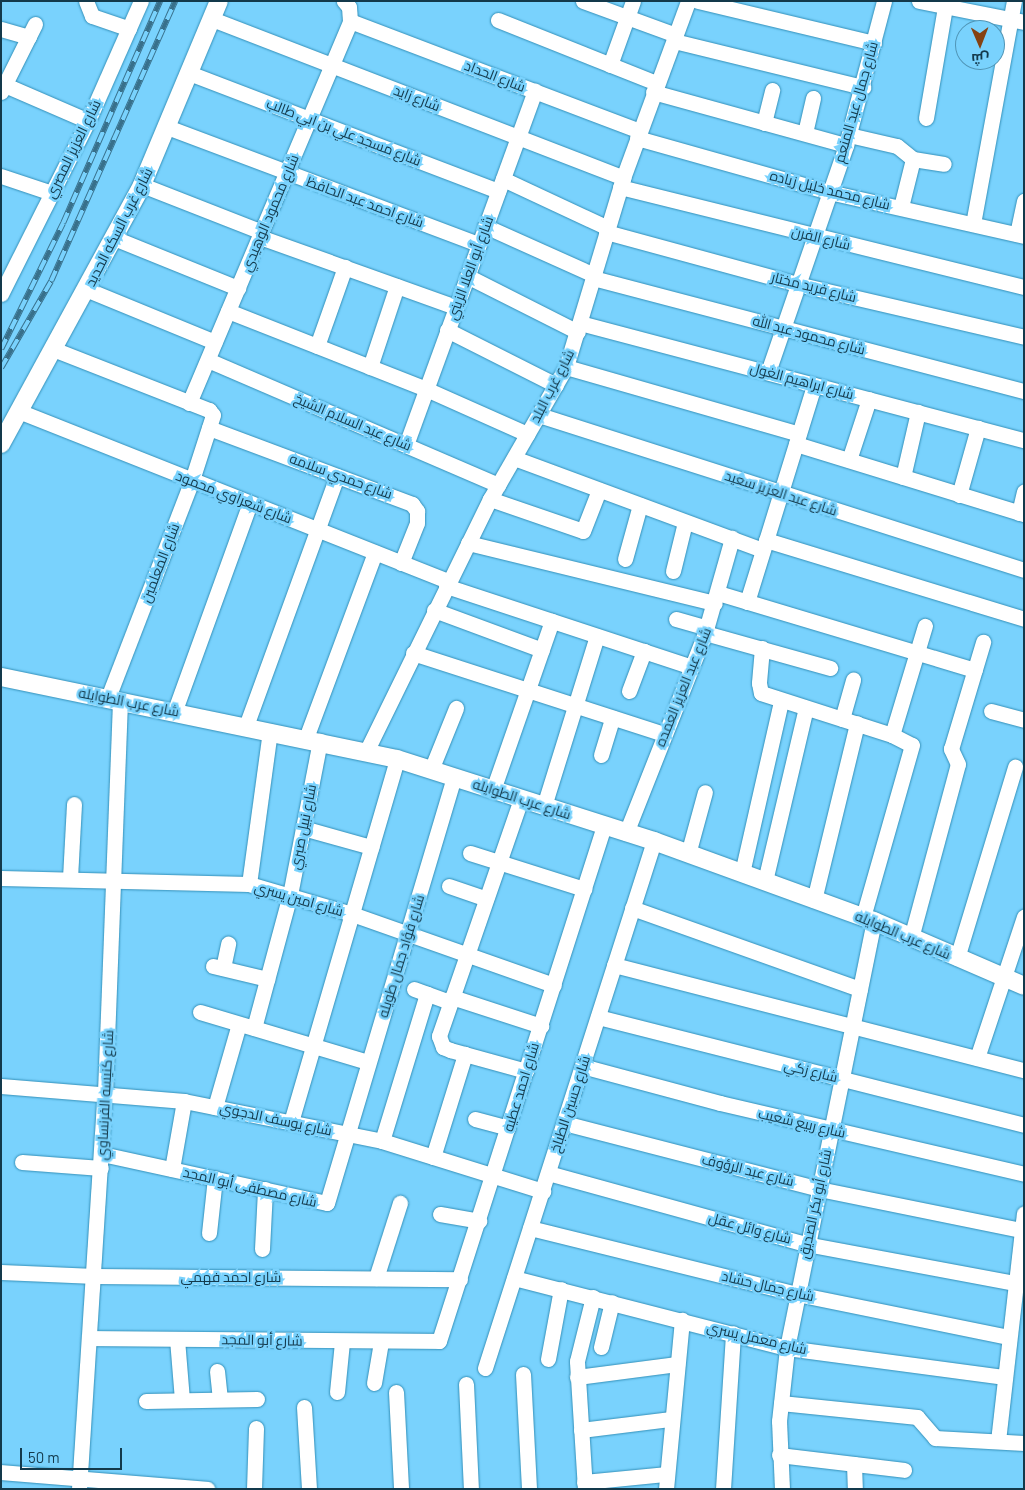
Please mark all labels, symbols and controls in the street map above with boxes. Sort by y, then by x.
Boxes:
north arrow [955,20,1005,70]
street label: شارع جمال عبد المنعم [831,39,881,165]
text: ش [971,51,989,68]
street label: شارع الحداد [462,57,528,95]
street label: شارع زايد [391,81,443,115]
street label: شارع مسجد علي بن ابي طالب [264,95,424,169]
street label: شارع العزيز المصري [42,97,104,201]
street label: شارع محمود الوهيدي [238,152,302,274]
street label: شارع غرب السكه الحديد [82,165,156,289]
street label: شارع محمد خليل زياده [768,167,892,213]
street label: شارع احمد عبد الحافظ [304,173,426,231]
street label: شارع أبو العلا الزيني [443,214,497,322]
street label: شارع الفرن [790,223,852,253]
street label: شارع فريد مختار [770,268,858,306]
street label: شارع محمود عبد الله [751,312,867,358]
street label: شارع غرب البلد [526,347,578,425]
street label: شارع ابراهيم الغول [748,359,856,403]
street label: شارع عبد السلام الشيخ [292,390,414,454]
street label: شارع حمدي سلامه [287,450,395,502]
street label: شارع شعراوي محمود [174,467,294,527]
street label: شارع عبد العزيز سعيد [723,467,839,519]
street label: شارع المعلمين [137,521,183,605]
street label: شارع عبد العزيز العمده [651,625,715,749]
street label: شارع عرب الطوايله [77,684,181,720]
street label: شارع عرب الطوايله [471,775,573,823]
street label: شارع نبيل صبري [286,783,320,871]
street label: شارع امين يسري [253,878,345,920]
street label: شارع فؤاد جمال طويله [374,892,428,1020]
street label: شارع عرب الطوايله [853,907,953,963]
street label: شارع كنيسه الفرنساوي [93,1029,117,1161]
street label: شارع احمد عطيه [499,1040,543,1134]
street label: شارع حسين الطباخ [546,1053,594,1155]
street label: شارع زكي [782,1056,840,1086]
street label: شارع يوسف الدجوي [218,1099,334,1139]
street label: شارع ربيع شعيب [757,1105,847,1141]
street label: شارع أبو بكر الصديق [795,1148,835,1260]
street label: شارع عبد الرؤوف [700,1150,796,1190]
street label: شارع مصطفى أبو المجد [181,1163,319,1211]
street label: شارع وائل عقل [707,1209,793,1247]
street label: شارع جمال حشاد [720,1267,816,1305]
street label: شارع احمد فهمي [181,1269,281,1285]
street label: شارع معمل يسري [705,1318,809,1358]
street label: شارع أبو المجد [221,1331,303,1349]
scale bar [22,1438,125,1470]
text: 50 m [28,1448,60,1466]

